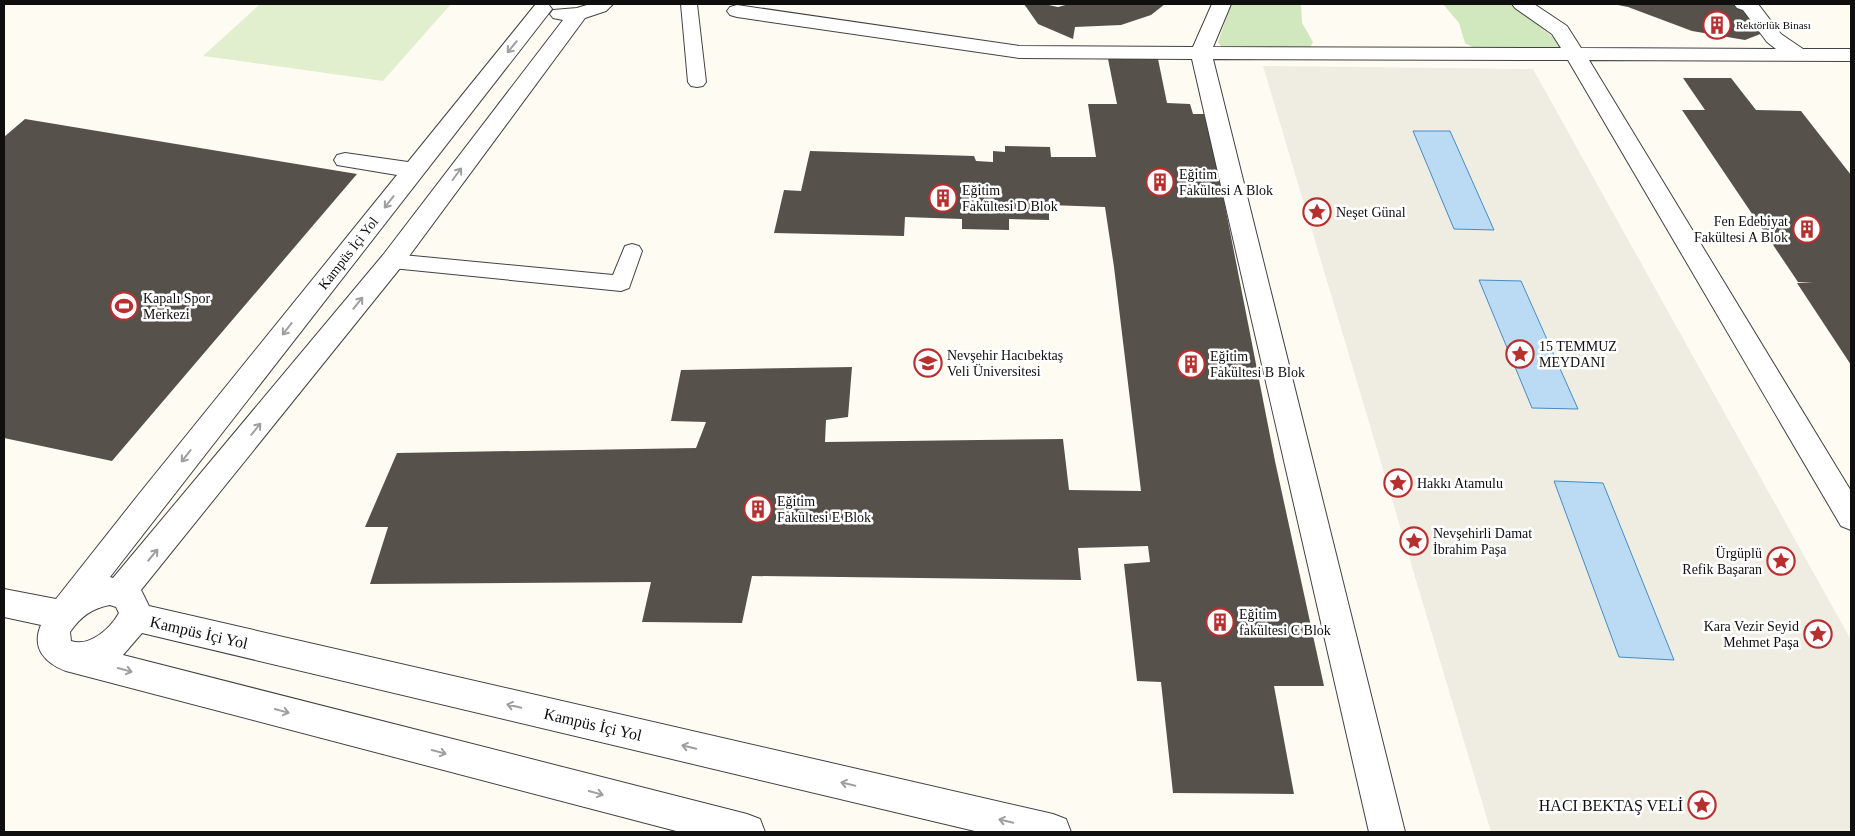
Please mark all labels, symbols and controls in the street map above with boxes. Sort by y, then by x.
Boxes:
building icon: Rektörlük Binası [1702,10,1732,40]
place label: Rektörlük Binası [1736,19,1811,31]
one-way arrow [506,40,517,53]
one-way arrow [452,167,462,181]
building icon: Eğitim Fakültesi A Blok [1145,167,1175,197]
place label: Eğitim Fakültesi A Blok [1179,167,1273,198]
building icon: Eğitim Fakültesi D Blok [928,183,958,213]
place label: Eğitim Fakültesi D Blok [962,183,1058,214]
one-way arrow [383,195,394,208]
place icon: Neşet Günal [1302,197,1332,227]
place label: Neşet Günal [1336,205,1406,220]
street label: Kampüs İçi Yol [316,214,381,292]
place label: Fen Edebiyat Fakültesi A Blok [1694,214,1788,245]
building icon: Fen Edebiyat Fakültesi A Blok [1792,214,1822,244]
sports icon: Kapalı Spor Merkezi [109,291,139,321]
place label: Kapalı Spor Merkezi [143,291,211,322]
one-way arrow [352,297,363,310]
one-way arrow [282,322,293,335]
place icon: 15 TEMMUZ MEYDANI [1505,339,1535,369]
place label: 15 TEMMUZ MEYDANI [1539,339,1617,370]
school or university icon: Nevşehir Hacıbektaş Veli Üniversitesi [913,348,943,378]
place label: Nevşehir Hacıbektaş Veli Üniversitesi [947,348,1063,379]
building icon: Eğitim Fakültesi B Blok [1176,349,1206,379]
place label: Eğitim Fakültesi B Blok [1210,349,1305,380]
one-way arrow [250,423,261,436]
one-way arrow [181,449,192,462]
place icon: Hakkı Atamulu [1383,468,1413,498]
place label: Hakkı Atamulu [1417,476,1503,491]
building icon: Eğitim Fakültesi E Blok [743,494,773,524]
place label: Eğitim Fakültesi E Blok [777,494,871,525]
place icon: Nevşehirli Damat İbrahim Paşa [1399,526,1429,556]
place label: Nevşehirli Damat İbrahim Paşa [1433,526,1532,557]
place label: Ürgüplü Refik Başaran [1682,545,1762,577]
place icon: Ürgüplü Refik Başaran [1766,546,1796,576]
one-way arrow [147,549,158,562]
building icon: Eğitim fakültesi C Blok [1205,607,1235,637]
place label: Eğitim fakültesi C Blok [1239,607,1331,638]
street label: Kampüs İçi Yol [148,613,250,653]
place label: Kara Vezir Seyid Mehmet Paşa [1704,619,1800,650]
place icon: Kara Vezir Seyid Mehmet Paşa [1803,619,1833,649]
one-way arrow [116,666,132,676]
one-way arrow [507,701,523,710]
street label: Kampüs İçi Yol [542,705,644,745]
one-way arrow [273,707,289,716]
one-way arrow [682,742,698,751]
one-way arrow [431,748,447,757]
one-way arrow [840,779,856,788]
one-way arrow [588,789,604,798]
place icon: HACI BEKTAŞ VELİ [1687,790,1717,820]
place label: HACI BEKTAŞ VELİ [1539,797,1683,815]
one-way arrow [998,816,1014,825]

